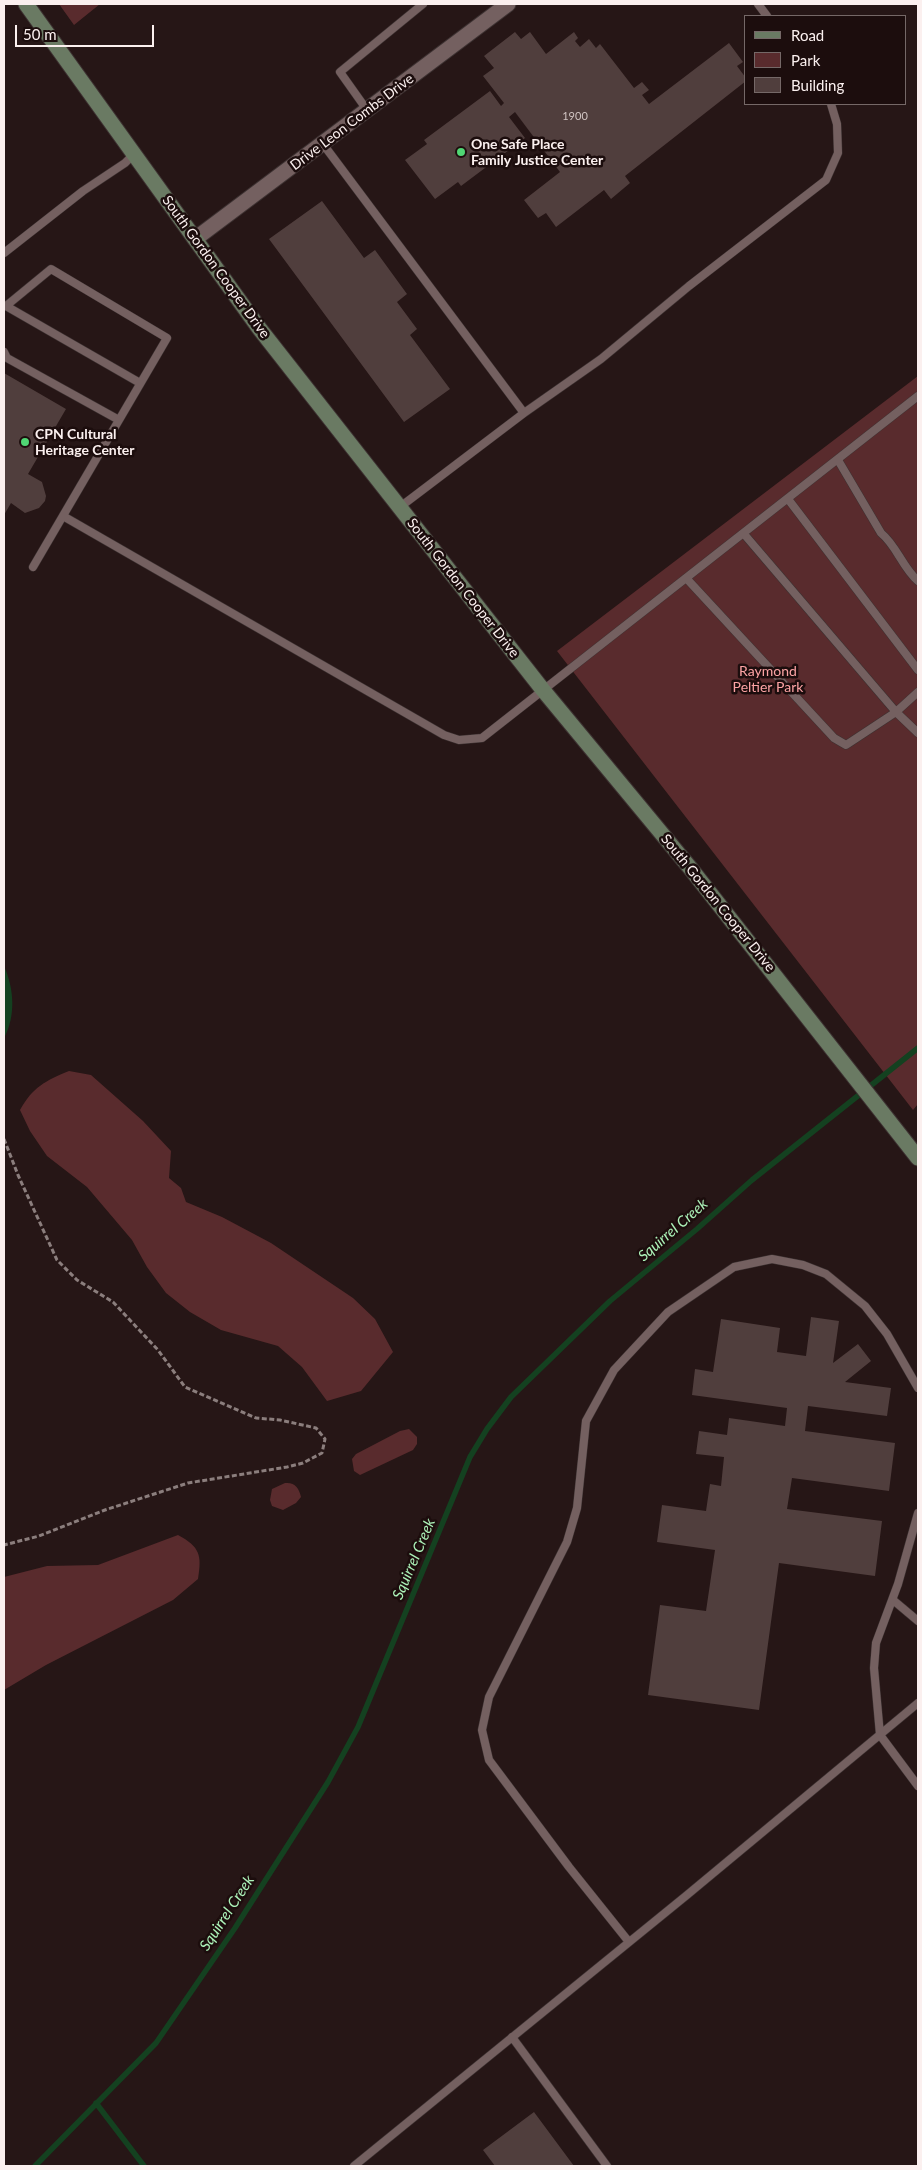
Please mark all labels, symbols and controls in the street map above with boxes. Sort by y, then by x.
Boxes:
scale bar [18,15,156,47]
legend [744,15,907,105]
text: 50 m [23,25,57,43]
text: Road [791,26,824,44]
text: Park [791,51,820,69]
street label: Drive Leon Combs Drive [287,70,417,174]
text: Building [791,76,844,94]
house number: 1900 [562,109,588,123]
place label: One Safe Place Family Justice Center [471,136,603,168]
marker: One Safe Place Family Justice Center [455,146,467,158]
street label: South Gordon Cooper Drive [159,192,273,342]
place label: CPN Cultural Heritage Center [35,426,135,458]
marker: CPN Cultural Heritage Center [19,436,31,448]
street label: South Gordon Cooper Drive [403,515,523,661]
park label: Raymond Peltier Park [733,663,803,696]
street label: South Gordon Cooper Drive [657,831,779,975]
water label: Squirrel Creek [635,1195,711,1265]
water label: Squirrel Creek [389,1516,439,1602]
water label: Squirrel Creek [196,1872,258,1954]

